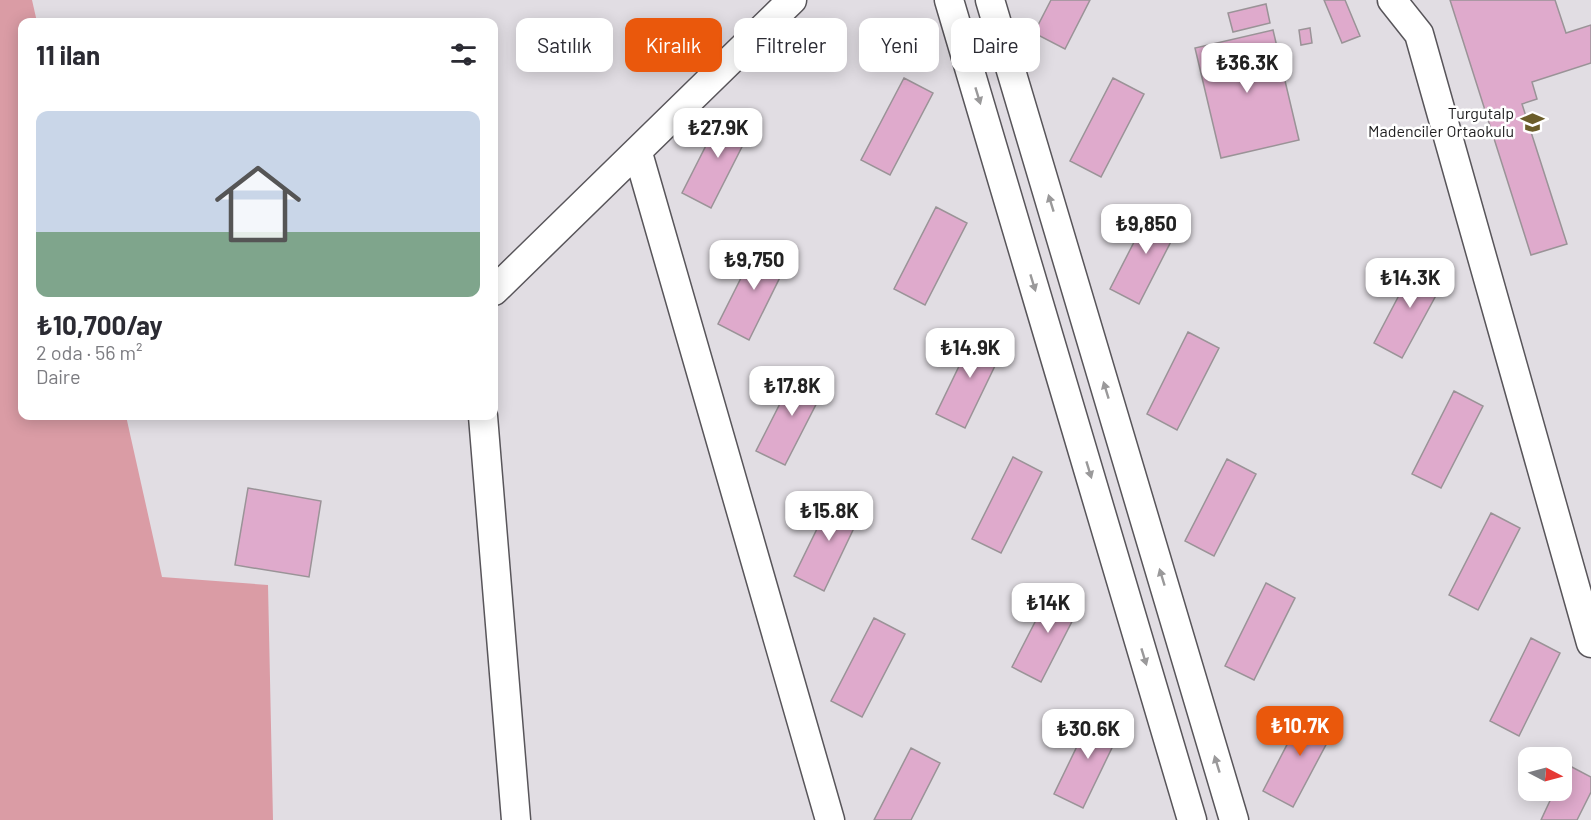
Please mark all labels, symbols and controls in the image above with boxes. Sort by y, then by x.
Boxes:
chip: Satılık [516,18,613,72]
chip: Kiralık [625,18,722,72]
chip: Filtreler [734,18,847,72]
chip: Yeni [859,18,939,72]
chip: Daire [951,18,1040,72]
icon: filters [447,38,480,71]
text: 11 ilan [36,39,100,70]
pin: ₺36.3K [1198,43,1296,94]
text: ₺36.3K [1215,50,1279,74]
one-way arrow [974,87,983,105]
place label: Turgutalp Madenciler Ortaokulu [1368,103,1514,140]
pin: ₺27.9K [669,108,767,159]
school or university icon: Turgutalp Madenciler Ortaokulu [1519,109,1545,135]
text: ₺27.9K [687,115,749,139]
icon: home [204,150,312,258]
one-way arrow [1046,194,1055,212]
pin: ₺9,850 [1097,204,1195,255]
text: ₺9,850 [1115,211,1177,235]
pin: ₺9,750 [705,240,803,291]
text: ₺9,750 [724,247,784,271]
pin: ₺14.3K [1361,258,1459,309]
text: ₺14.3K [1380,265,1440,289]
one-way arrow [1029,274,1038,292]
text: ₺10,700/ay [36,309,163,340]
pin: ₺14.9K [921,328,1019,379]
text: ₺14.9K [940,335,1000,359]
text: 2 oda · 56 m² [36,340,143,364]
text: Daire [36,364,81,388]
pin: ₺17.8K [743,366,841,417]
text: ₺17.8K [763,373,821,397]
one-way arrow [1101,381,1110,399]
one-way arrow [1085,461,1094,479]
pin: ₺15.8K [780,491,878,542]
text: ₺15.8K [799,498,859,522]
one-way arrow [1157,568,1166,586]
pin: ₺14K [1012,583,1084,634]
text: ₺14K [1026,590,1070,614]
one-way arrow [1140,648,1149,666]
pin: ₺10.7K [1251,706,1349,757]
pin: ₺30.6K [1039,709,1137,760]
text: ₺10.7K [1270,713,1330,737]
text: ₺30.6K [1056,716,1120,740]
north arrow [1518,747,1572,801]
map controls [1518,747,1572,801]
one-way arrow [1212,755,1221,773]

